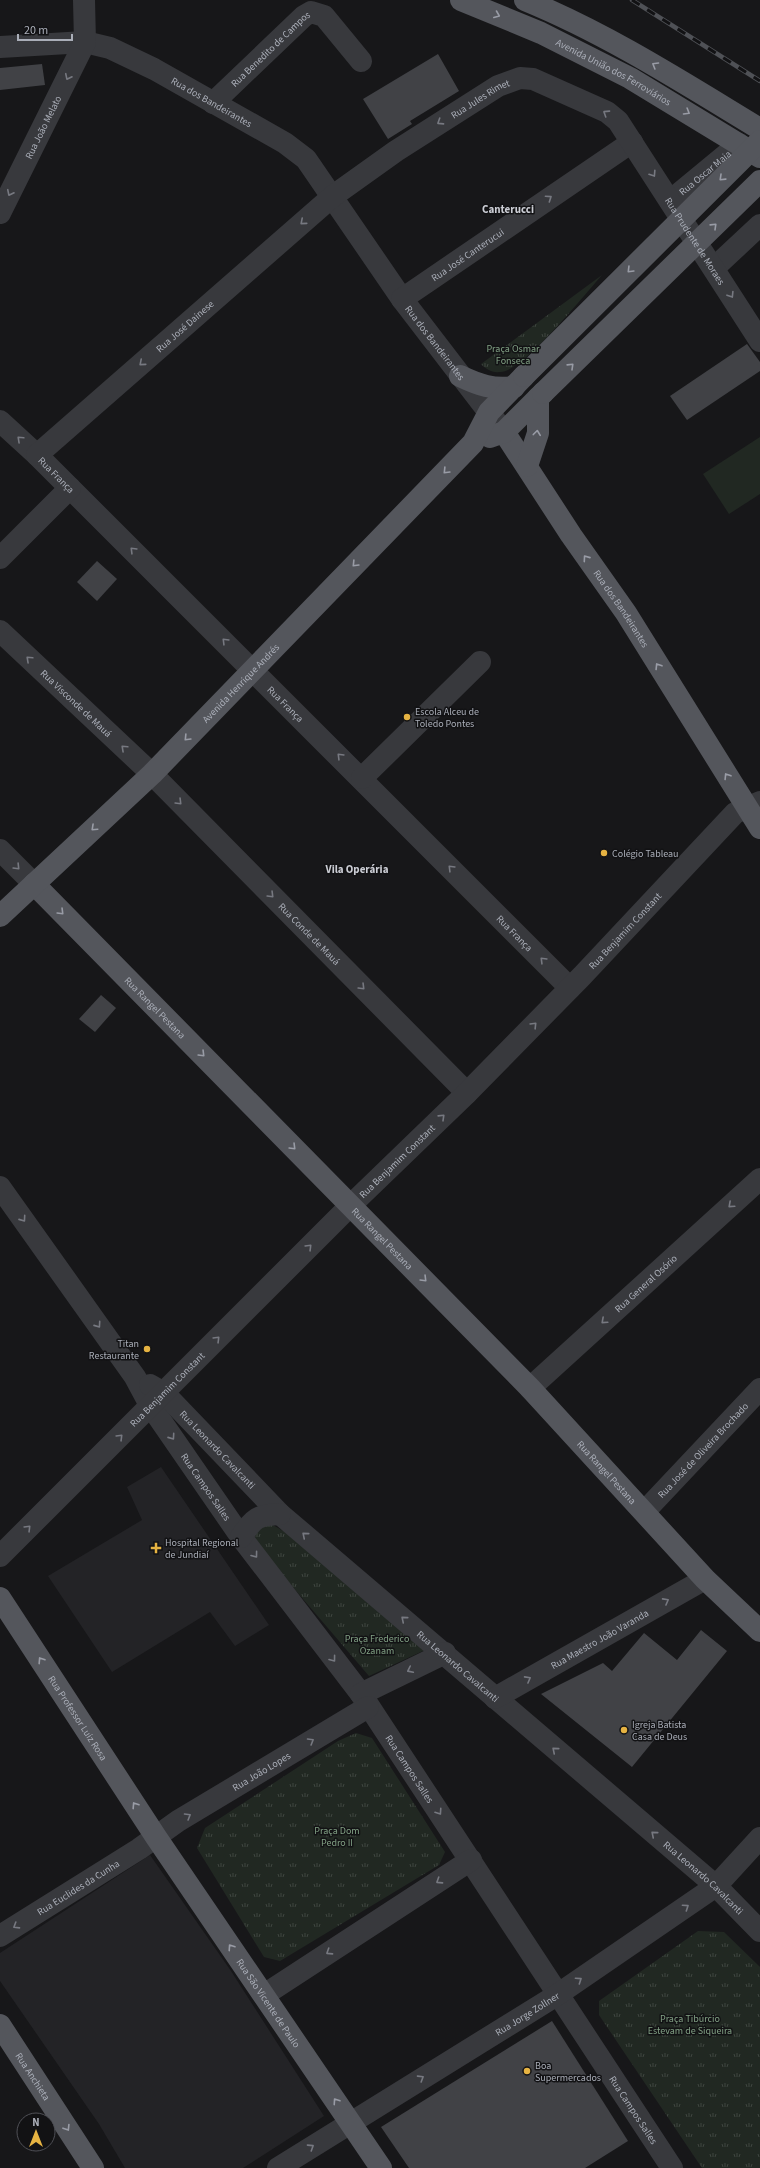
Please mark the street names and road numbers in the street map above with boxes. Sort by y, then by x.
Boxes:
street label: Rua Benedito de Campos [228,8,313,90]
street label: Avenida União dos Ferroviários [553,36,674,109]
street label: Rua dos Bandeirantes [168,74,254,131]
street label: Rua Jules Rimet [448,76,512,122]
street label: Rua João Melato [22,93,65,162]
street label: Rua Oscar Maia [676,147,734,199]
street label: Rua Prudente de Moraes [661,195,728,288]
street label: Rua José Canterucui [429,225,507,285]
street label: Rua José Dainese [153,297,217,356]
street label: Rua dos Bandeirantes [401,303,468,383]
street label: Rua França [35,454,77,497]
street label: Rua dos Bandeirantes [590,567,652,650]
street label: Avenida Henrique Andrés [199,641,283,726]
street label: Rua Visconde de Mauá [37,667,115,741]
street label: Rua França [264,683,306,726]
street label: Rua Benjamim Constant [586,889,665,973]
street label: Rua Conde de Mauá [275,900,343,969]
street label: Rua França [493,912,535,955]
street label: Rua Rangel Pestana [121,974,188,1042]
street label: Rua Benjamim Constant [356,1121,439,1202]
street label: Rua Rangel Pestana [348,1205,416,1273]
street label: Rua General Osório [612,1252,681,1316]
street label: Rua Benjamim Constant [127,1349,209,1430]
street label: Rua José de Oliveira Brochado [655,1400,752,1502]
street label: Rua Leonardo Cavalcanti [176,1408,258,1492]
street label: Rua Rangel Pestana [573,1438,639,1508]
street label: Rua Campos Salles [177,1451,234,1524]
street label: Rua Maestro João Varanda [548,1606,651,1673]
street label: Rua Leonardo Cavalcanti [413,1628,502,1706]
street label: Rua Professor Luiz Rosa [44,1673,110,1764]
street label: Rua Campos Salles [382,1732,437,1806]
street label: Rua João Lopes [230,1749,293,1795]
street label: Rua Leonardo Cavalcanti [660,1838,746,1918]
street label: Rua Euclides da Cunha [35,1857,122,1919]
street label: Rua São Vicente de Paulo [233,1956,303,2051]
street label: Rua Jorge Zollner [493,1989,563,2040]
street label: Rua Anchieta [12,2050,53,2103]
street label: Rua Campos Salles [605,2073,660,2147]

